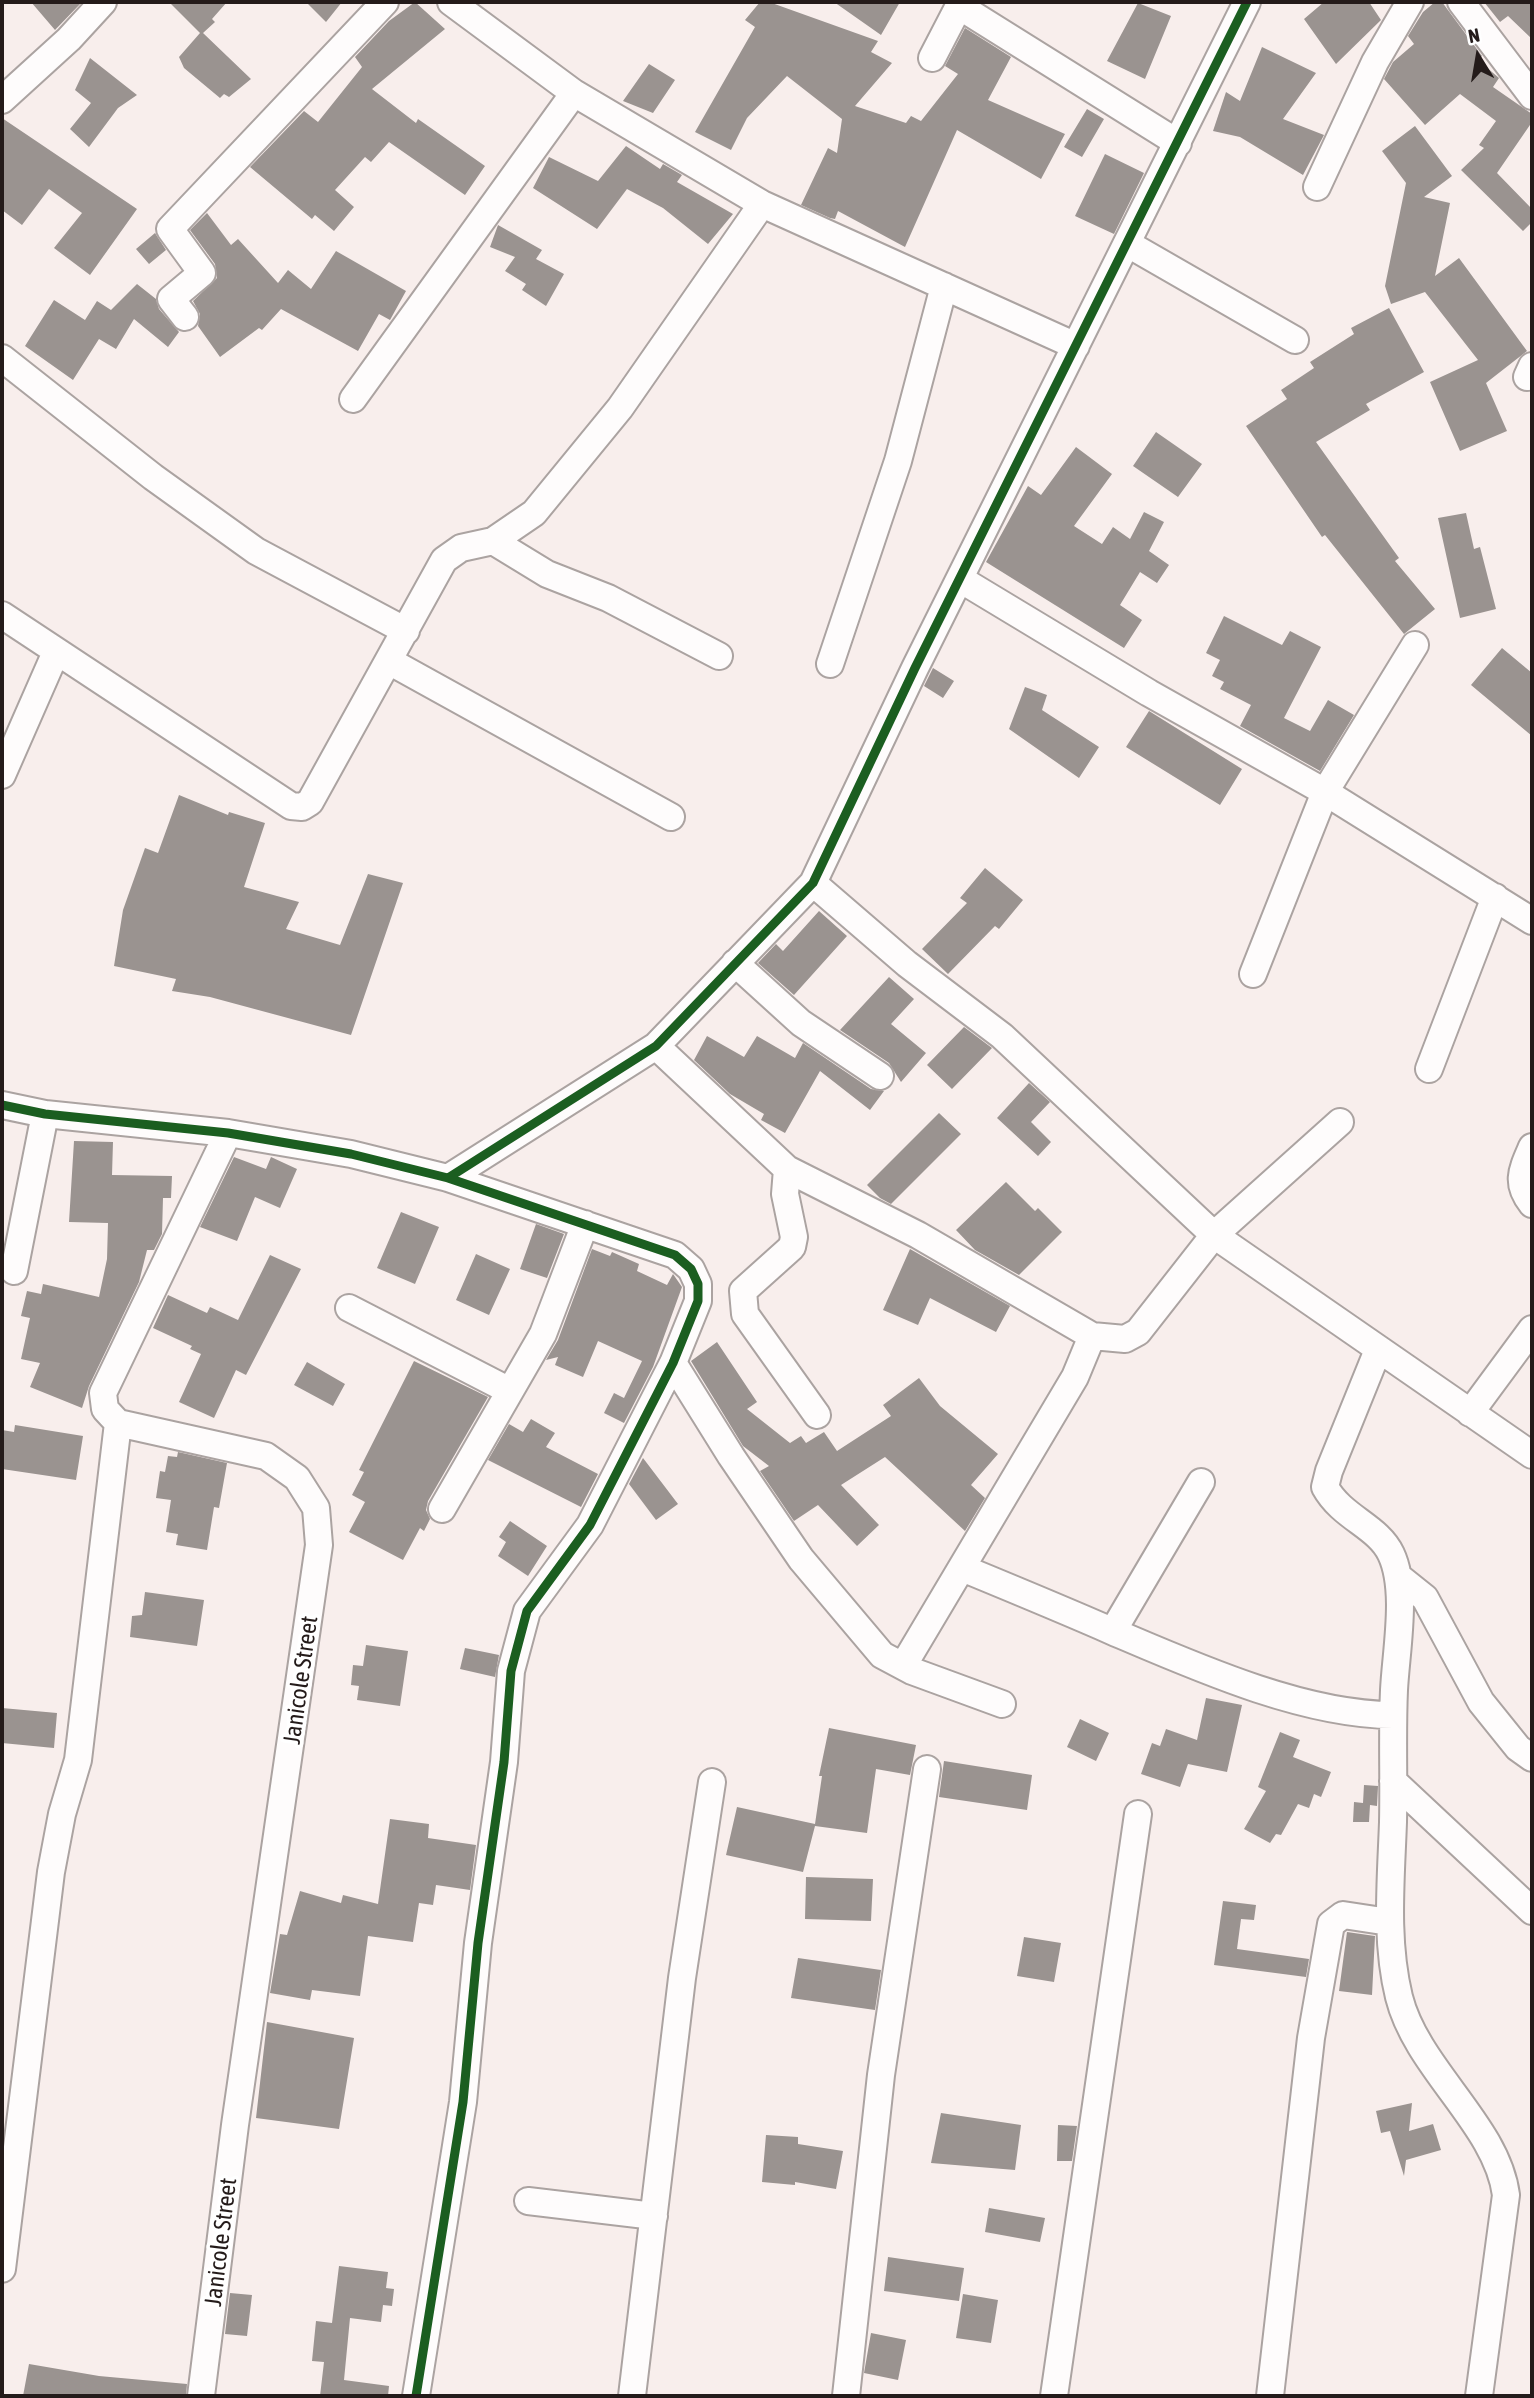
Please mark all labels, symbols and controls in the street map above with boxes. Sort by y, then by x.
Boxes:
north arrow [1443,21,1513,91]
text: N [1466,24,1482,47]
street label: Janicole Street [278,1614,324,1746]
street label: Janicole Street [199,2176,243,2308]

